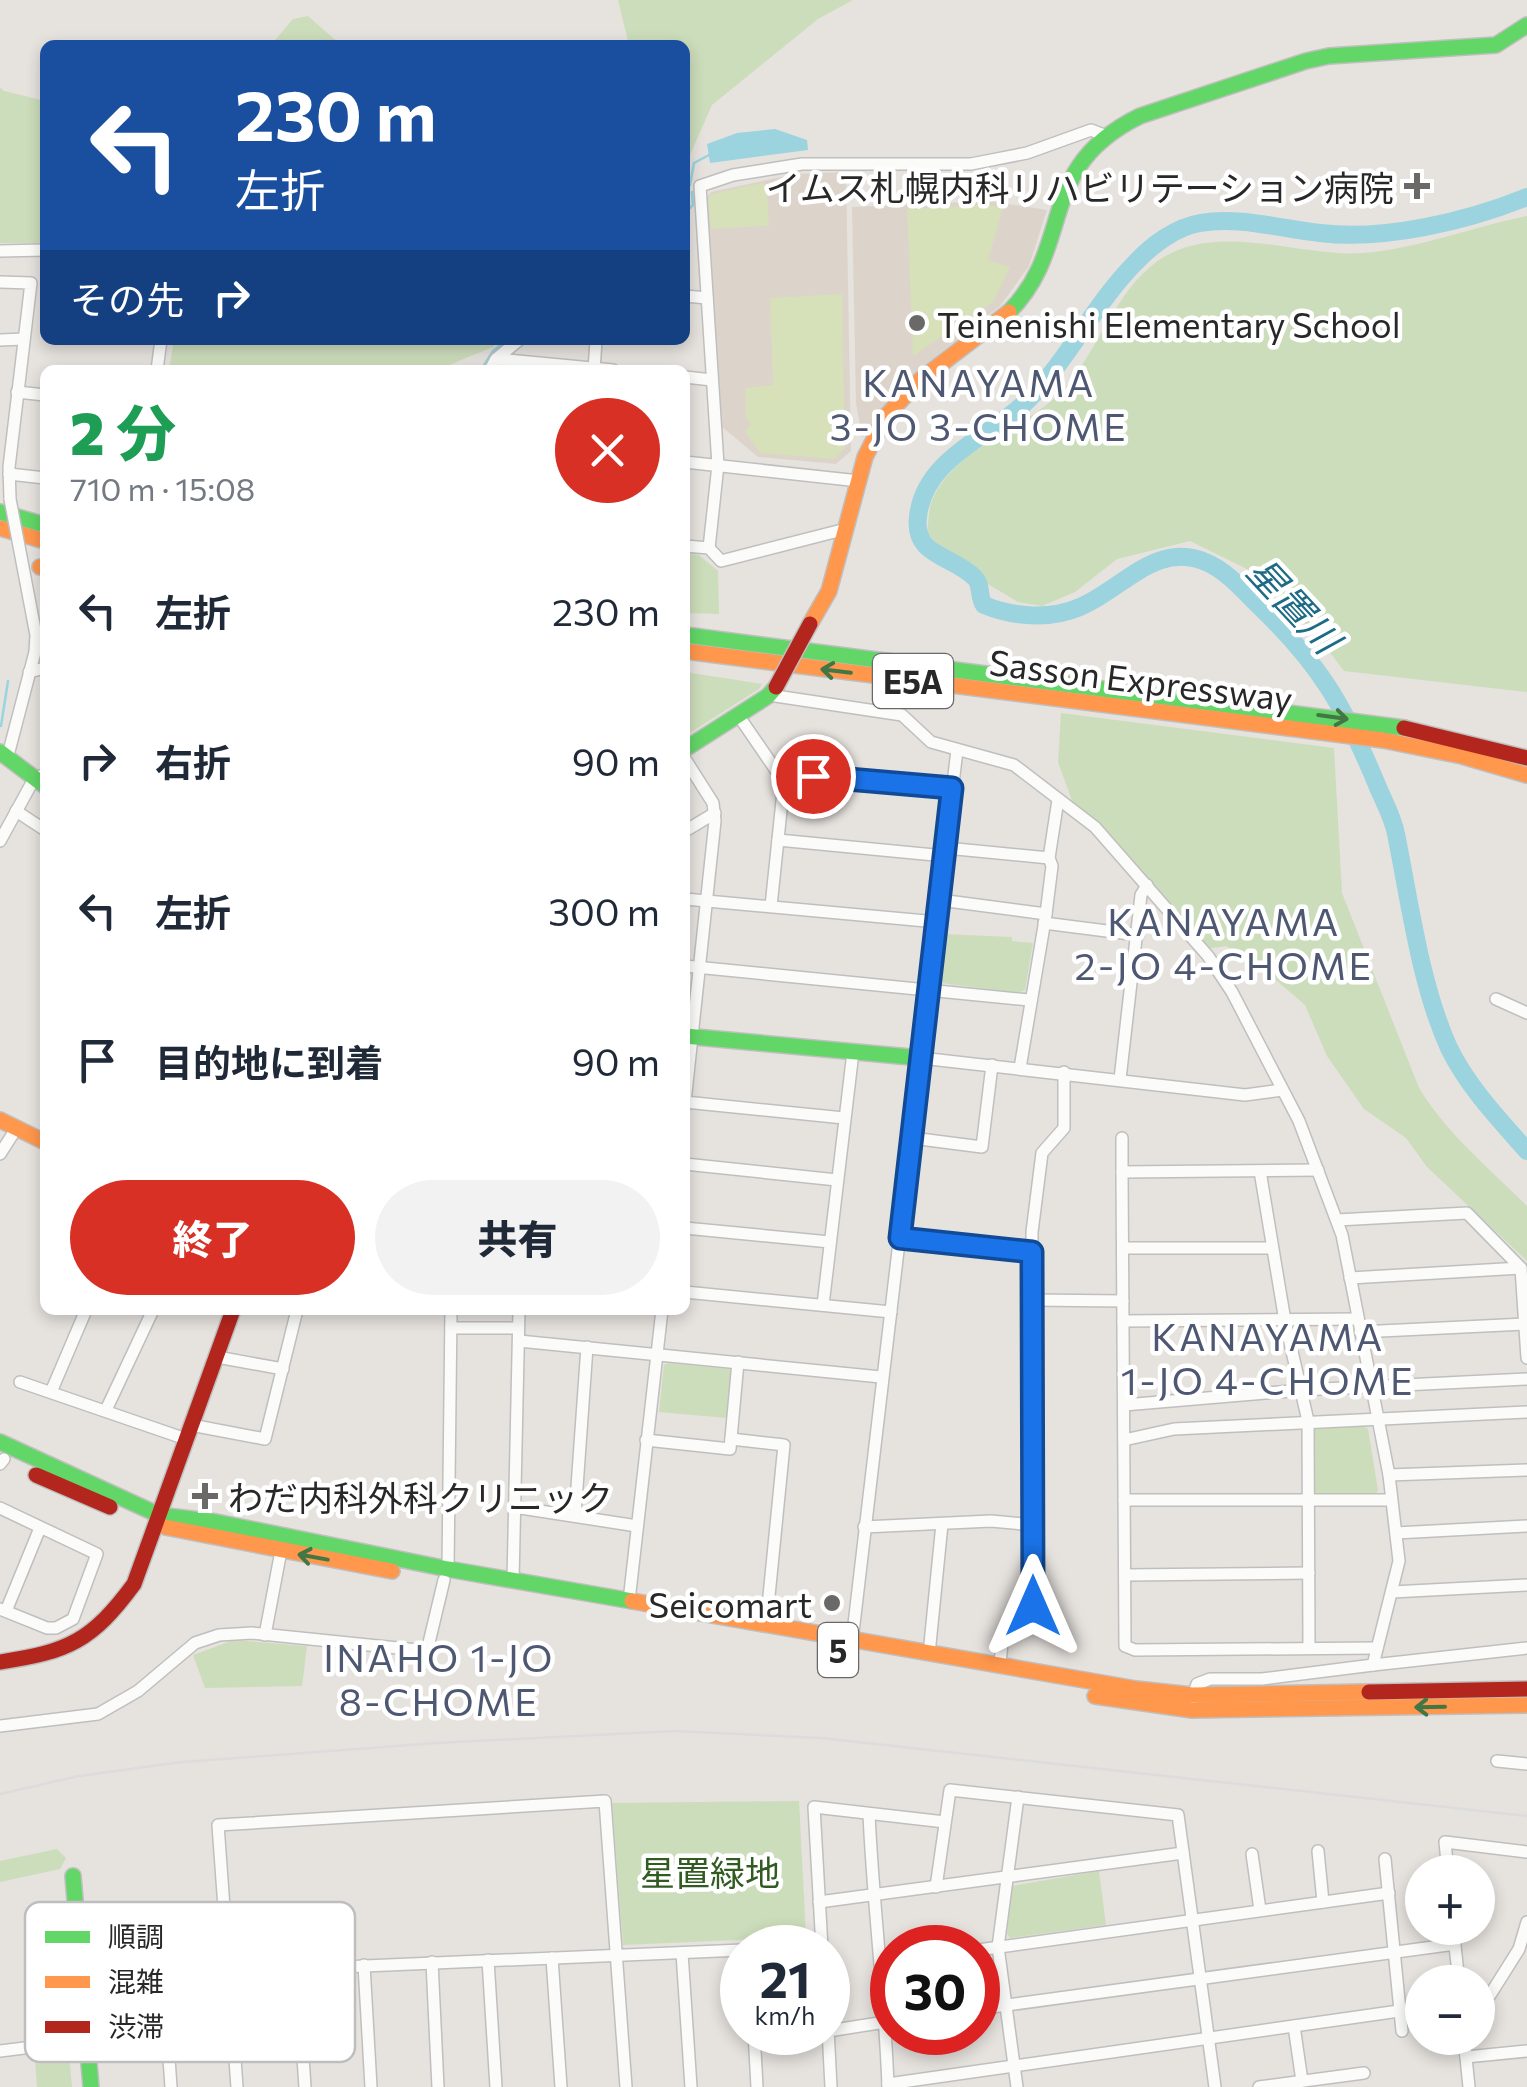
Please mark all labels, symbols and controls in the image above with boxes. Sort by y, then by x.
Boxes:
text: 230 m [235,70,437,155]
icon: left [70,80,200,210]
text: 左折 [235,161,325,216]
place label: イムス札幌内科リハビリテーション病院 [765,165,1394,208]
marker: イムス札幌内科リハビリテーション病院 [1404,173,1430,199]
icon: right [204,270,259,325]
text: その先 [70,275,184,322]
place label: Teinenishi Elementary School [937,302,1401,345]
marker: Teinenishi Elementary School [906,312,928,334]
district label: KANAYAMA 3-JO 3-CHOME [830,358,1128,449]
text: 2 分 [70,394,176,467]
button: close [555,398,660,503]
text: 710 m · 15:08 [70,468,255,508]
water label: 星置川 [1239,546,1354,665]
icon: left [70,583,125,638]
text: 230 m [552,587,660,634]
text: 左折 [155,588,231,635]
street label: Sasson Expressway [987,639,1295,719]
road number: E5A [873,654,953,708]
one-way arrow [820,661,853,680]
one-way arrow [1317,709,1349,727]
icon: right [70,733,125,788]
pin [771,734,856,819]
text: 90 m [572,737,660,784]
text: 右折 [155,738,231,785]
icon: arrive [786,749,841,804]
icon: left [70,883,125,938]
text: 300 m [548,887,660,934]
text: 左折 [155,888,231,935]
district label: KANAYAMA 2-JO 4-CHOME [1074,897,1374,988]
icon: arrive [70,1033,125,1088]
text: 90 m [572,1037,660,1084]
text: 目的地に到着 [155,1038,383,1085]
button: 終了 [70,1180,355,1295]
button: 共有 [375,1180,660,1295]
district label: KANAYAMA 1-JO 4-CHOME [1121,1312,1415,1403]
place label: わだ内科外科クリニック [228,1475,613,1518]
marker: わだ内科外科クリニック [192,1483,218,1509]
one-way arrow [297,1547,330,1566]
position arrow [981,1554,1085,1658]
place label: Seicomart [649,1582,812,1625]
marker: Seicomart [821,1592,843,1614]
road number: 5 [818,1623,858,1677]
district label: INAHO 1-JO 8-CHOME [323,1633,555,1724]
one-way arrow [1414,1697,1446,1716]
park label: 星置緑地 [640,1850,780,1893]
map controls [1405,1855,1495,2055]
button: + [1405,1855,1495,1945]
legend [25,1902,355,2062]
text: 順調 [108,1919,164,1953]
speed limit sign: 30 [870,1925,1000,2055]
text: 21 [759,1947,811,2008]
text: 混雑 [108,1964,164,1998]
button: − [1405,1965,1495,2055]
text: km/h [755,2000,815,2030]
text: 渋滞 [108,2009,164,2043]

